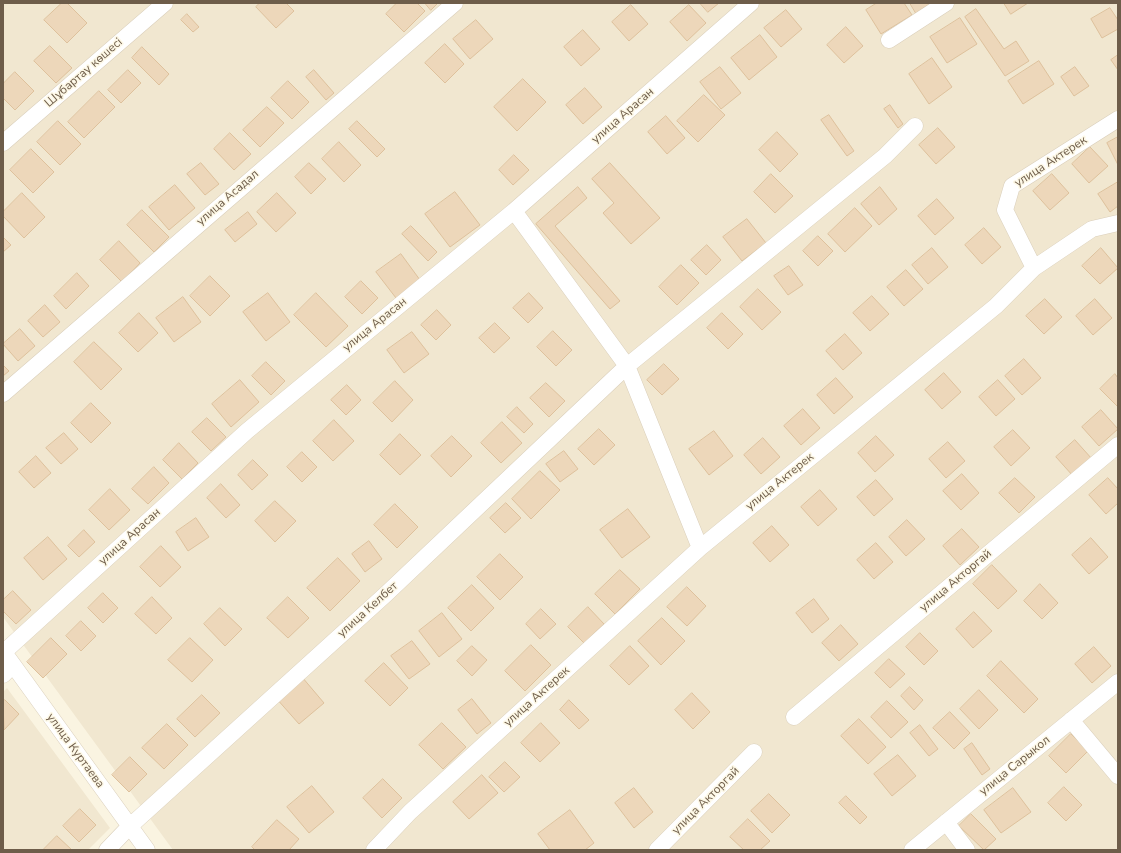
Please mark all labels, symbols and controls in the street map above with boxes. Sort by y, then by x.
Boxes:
street label: Шұбартау көшесі [42,35,126,111]
street label: улица Арасан [589,85,657,147]
street label: улица Актерек [1012,133,1090,191]
street label: улица Асадал [194,167,262,229]
street label: улица Арасан [340,295,410,355]
street label: улица Актерек [743,450,817,514]
street label: улица Арасан [96,506,164,568]
street label: улица Акторгай [917,547,995,615]
street label: улица Келбет [335,579,401,641]
street label: улица Актерек [501,664,573,730]
street label: улица Куртаева [43,711,107,791]
street label: улица Сарыкол [977,733,1053,799]
street label: улица Акторгай [669,764,743,838]

